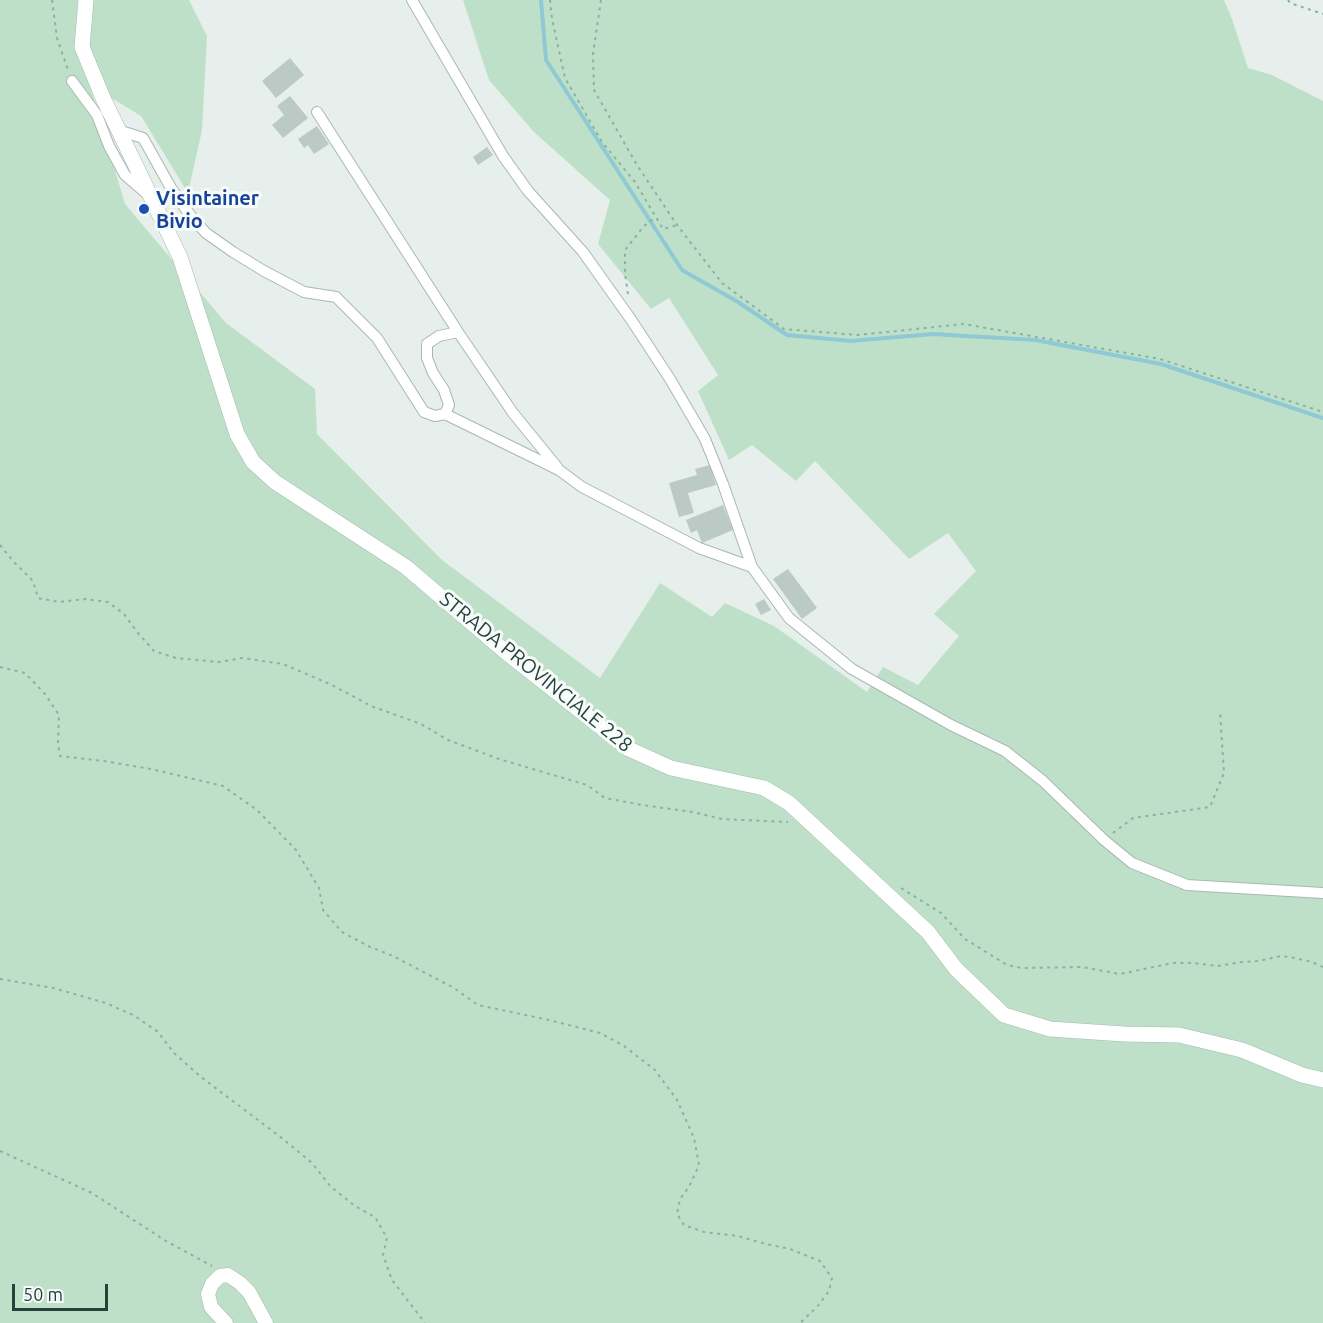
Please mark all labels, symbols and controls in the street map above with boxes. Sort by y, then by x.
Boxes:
place label: Visintainer Bivio [156,186,259,233]
marker: Visintainer Bivio [137,202,151,216]
street label: STRADA PROVINCIALE 228 [435,587,637,757]
scale bar [15,1272,111,1310]
text: 50 m [23,1284,63,1304]

